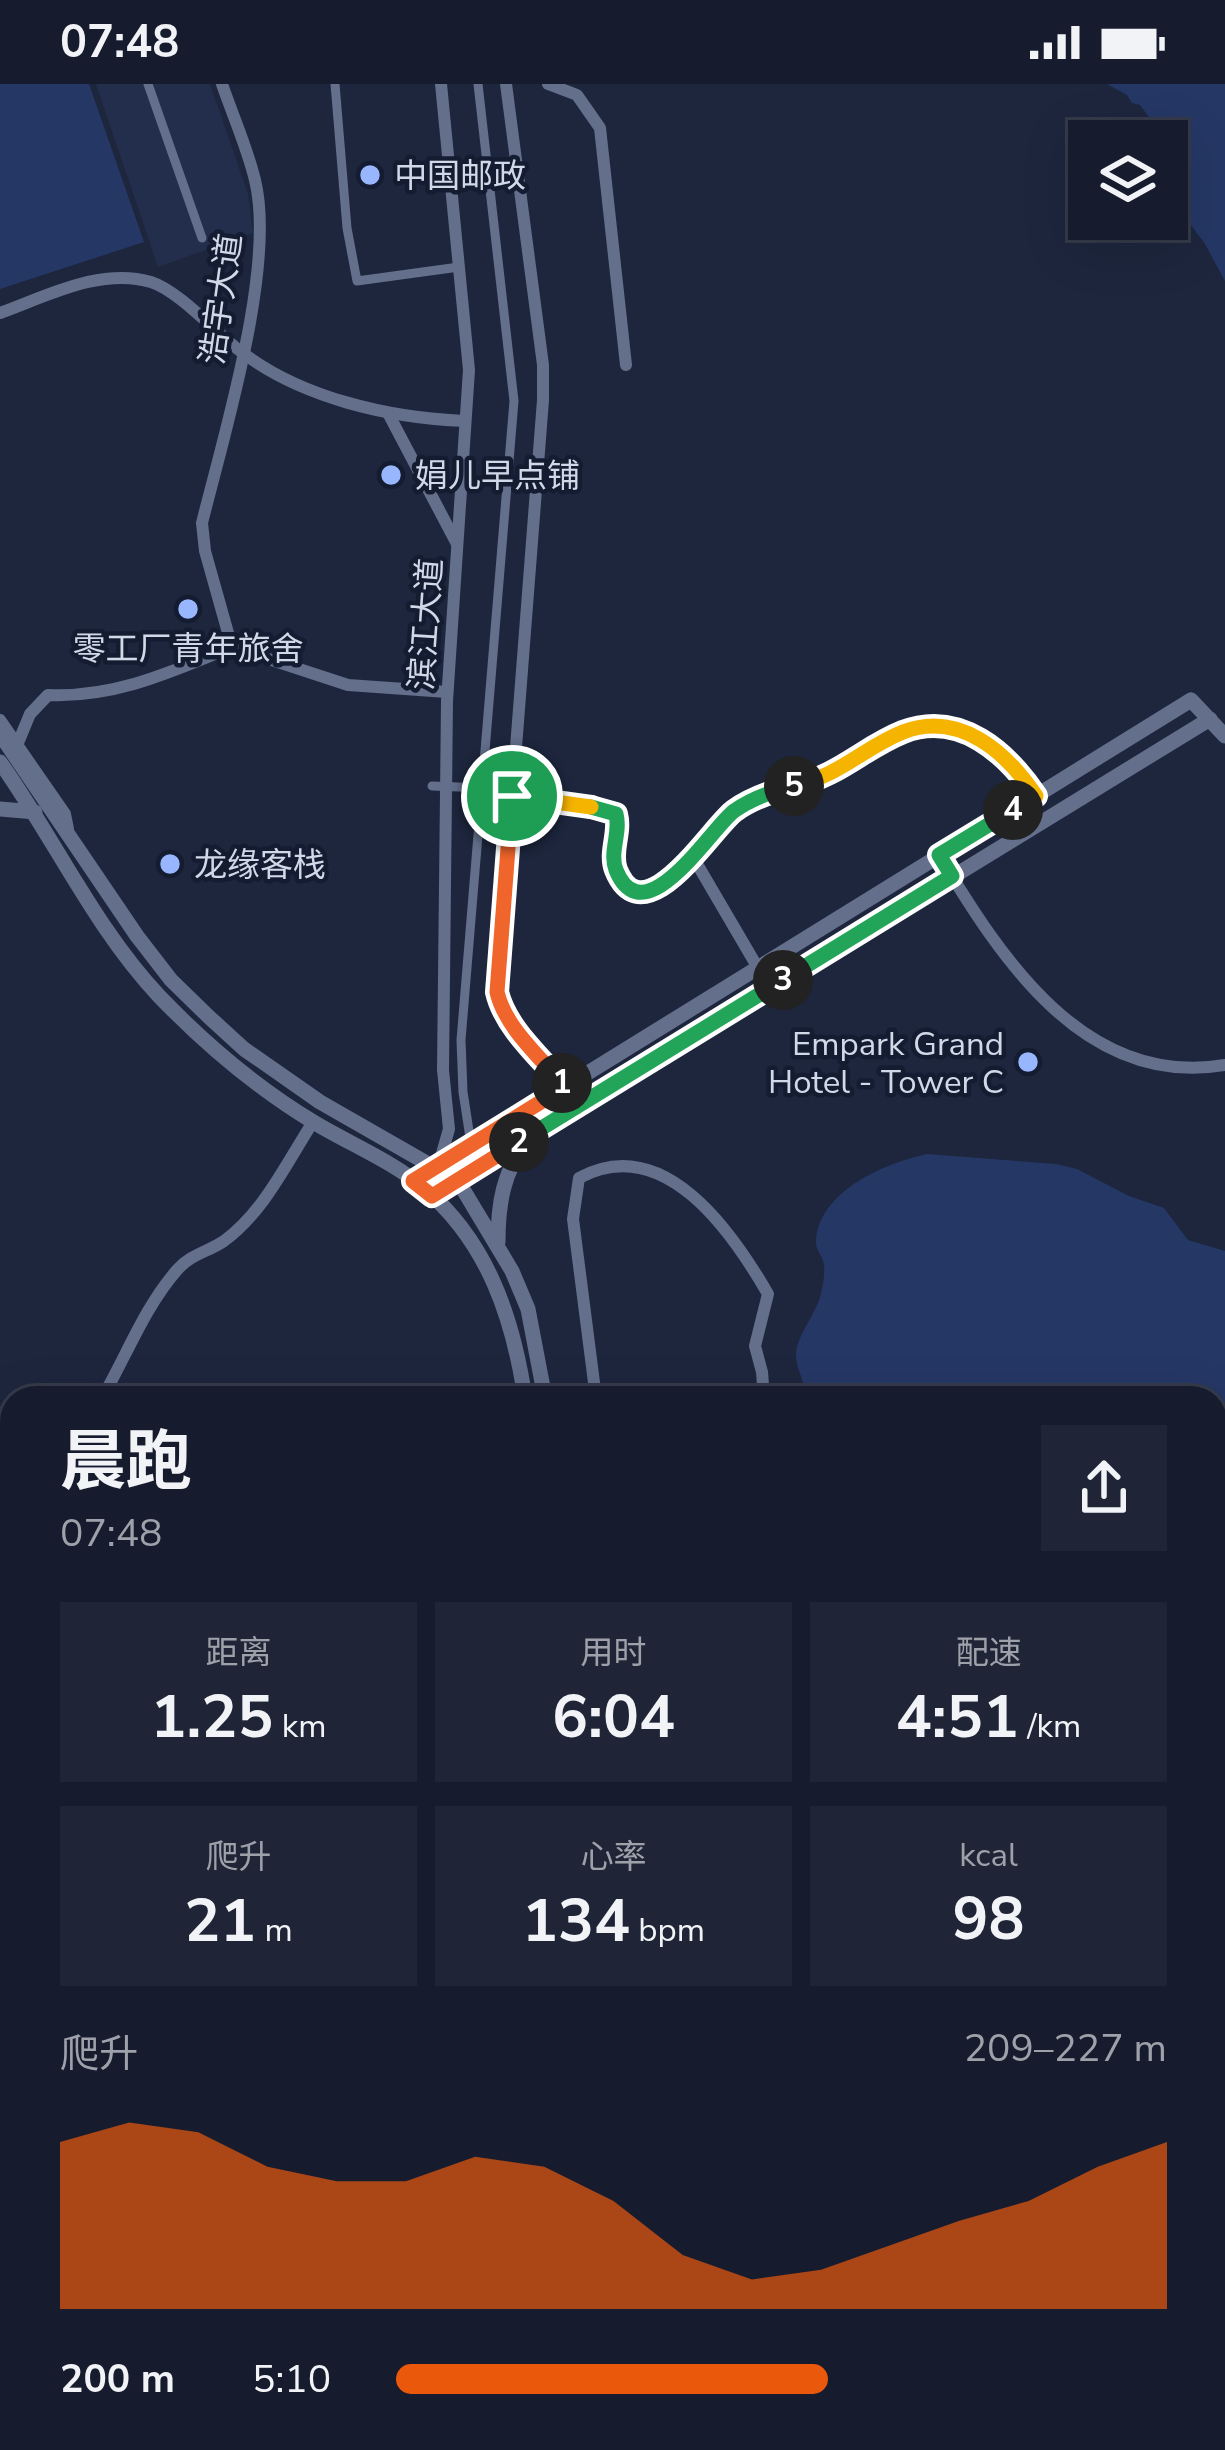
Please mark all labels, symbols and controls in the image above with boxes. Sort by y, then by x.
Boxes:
text: 07:48 [60,12,179,73]
map controls [1068,120,1188,240]
button: layers [1068,120,1188,240]
place label: 中国邮政 [394,154,526,199]
marker: 中国邮政 [357,162,383,188]
street label: 浩宇大道 [190,231,253,368]
place label: 娟儿早点铺 [415,454,580,499]
marker: 娟儿早点铺 [378,462,404,488]
street label: 滨江大道 [399,557,454,692]
marker: 零工厂青年旅舍 [175,596,201,622]
place label: 零工厂青年旅舍 [73,627,304,672]
pin [461,745,563,847]
pin: 5 [764,756,824,816]
icon: arrive [479,763,545,829]
text: 5 [784,763,804,808]
pin: 4 [983,780,1043,840]
text: 4 [1003,787,1023,832]
place label: 龙缘客栈 [194,843,326,888]
marker: 龙缘客栈 [157,851,183,877]
pin: 3 [753,950,813,1010]
text: 3 [773,957,793,1002]
place label: Empark Grand Hotel - Tower C [768,1022,1004,1105]
marker: Empark Grand Hotel - Tower C [1015,1049,1041,1075]
pin: 1 [532,1053,592,1113]
text: 1 [552,1060,572,1105]
pin: 2 [489,1112,549,1172]
text: 2 [509,1119,529,1164]
text: 晨跑 [60,1417,192,1507]
button: share [1041,1425,1167,1551]
text: 07:48 [60,1507,163,1560]
text: 距离 [206,1631,272,1676]
text: 用时 [581,1631,647,1676]
text: 配速 [956,1631,1022,1676]
text: 1.25 [150,1676,273,1758]
text: 6:04 [552,1676,675,1758]
text: 4:51 [896,1676,1019,1758]
text: km [273,1704,327,1749]
text: /km [1019,1704,1081,1749]
text: kcal [959,1833,1018,1878]
text: 爬升 [206,1835,272,1880]
text: 心率 [581,1835,647,1880]
text: 98 [953,1878,1025,1960]
text: 21 [184,1880,256,1962]
text: 134 [522,1880,630,1962]
text: m [256,1908,293,1953]
text: bpm [630,1908,705,1953]
text: 209–227 m [964,2022,1167,2075]
text: 爬升 [60,2028,138,2081]
text: 200 m [60,2353,175,2406]
text: 5:10 [252,2353,331,2406]

